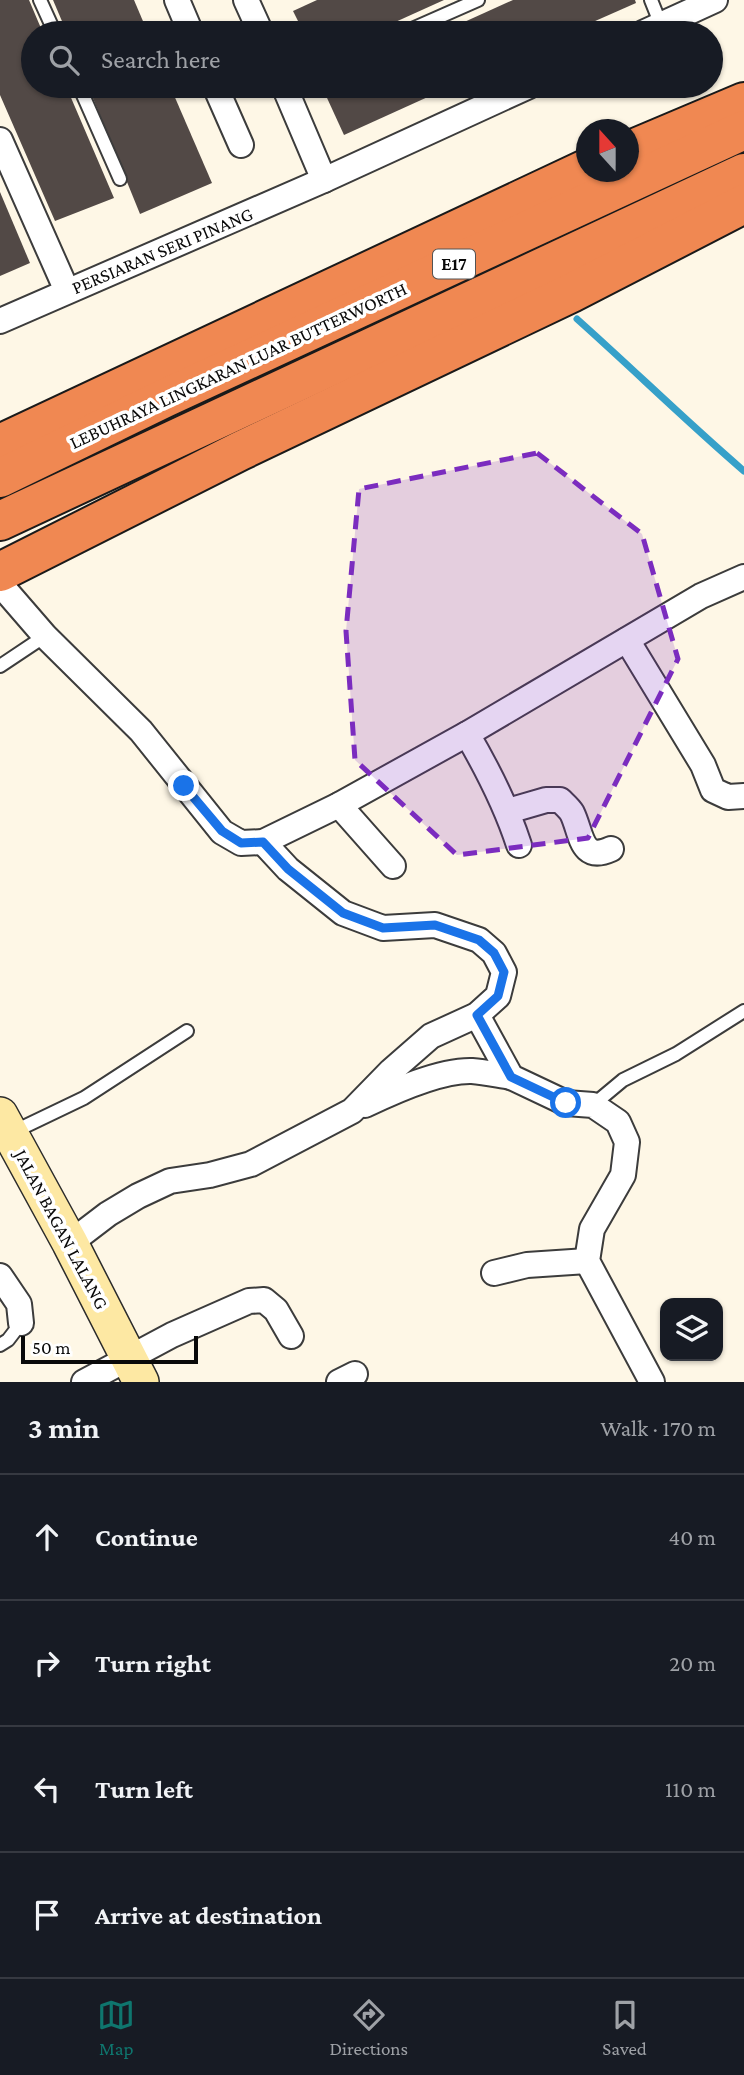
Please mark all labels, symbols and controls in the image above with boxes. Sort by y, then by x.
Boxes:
search box [21,21,723,98]
icon: search [45,41,83,79]
text: Search here [101,45,220,74]
north arrow [576,119,639,182]
street label: PERSIARAN SERI PINANG [69,203,256,298]
road number: E17 [433,250,475,278]
street label: LEBUHRAYA LINGKARAN LUAR BUTTERWORTH [66,278,410,453]
route end [168,770,199,801]
route start [550,1087,581,1118]
street label: JALAN BAGAN LALANG [10,1144,113,1313]
map controls [660,1298,723,1361]
button: layers [660,1298,723,1361]
scale bar [21,1333,198,1365]
text: 50 m [32,1337,71,1358]
text: 3 min [28,1411,100,1444]
text: Walk · 170 m [600,1415,716,1441]
icon: ahead [28,1518,66,1556]
text: Continue [95,1523,198,1552]
text: 40 m [668,1524,716,1550]
icon: right [28,1644,66,1682]
text: Turn right [95,1649,211,1678]
text: 20 m [669,1650,716,1676]
icon: left [28,1770,66,1808]
text: Turn left [95,1775,193,1804]
text: 110 m [665,1776,716,1802]
icon: arrive [28,1896,66,1934]
text: Arrive at destination [95,1901,322,1930]
tab: Map [97,1996,135,2059]
tab: Directions [329,1996,408,2059]
tab: Saved [602,1996,647,2059]

